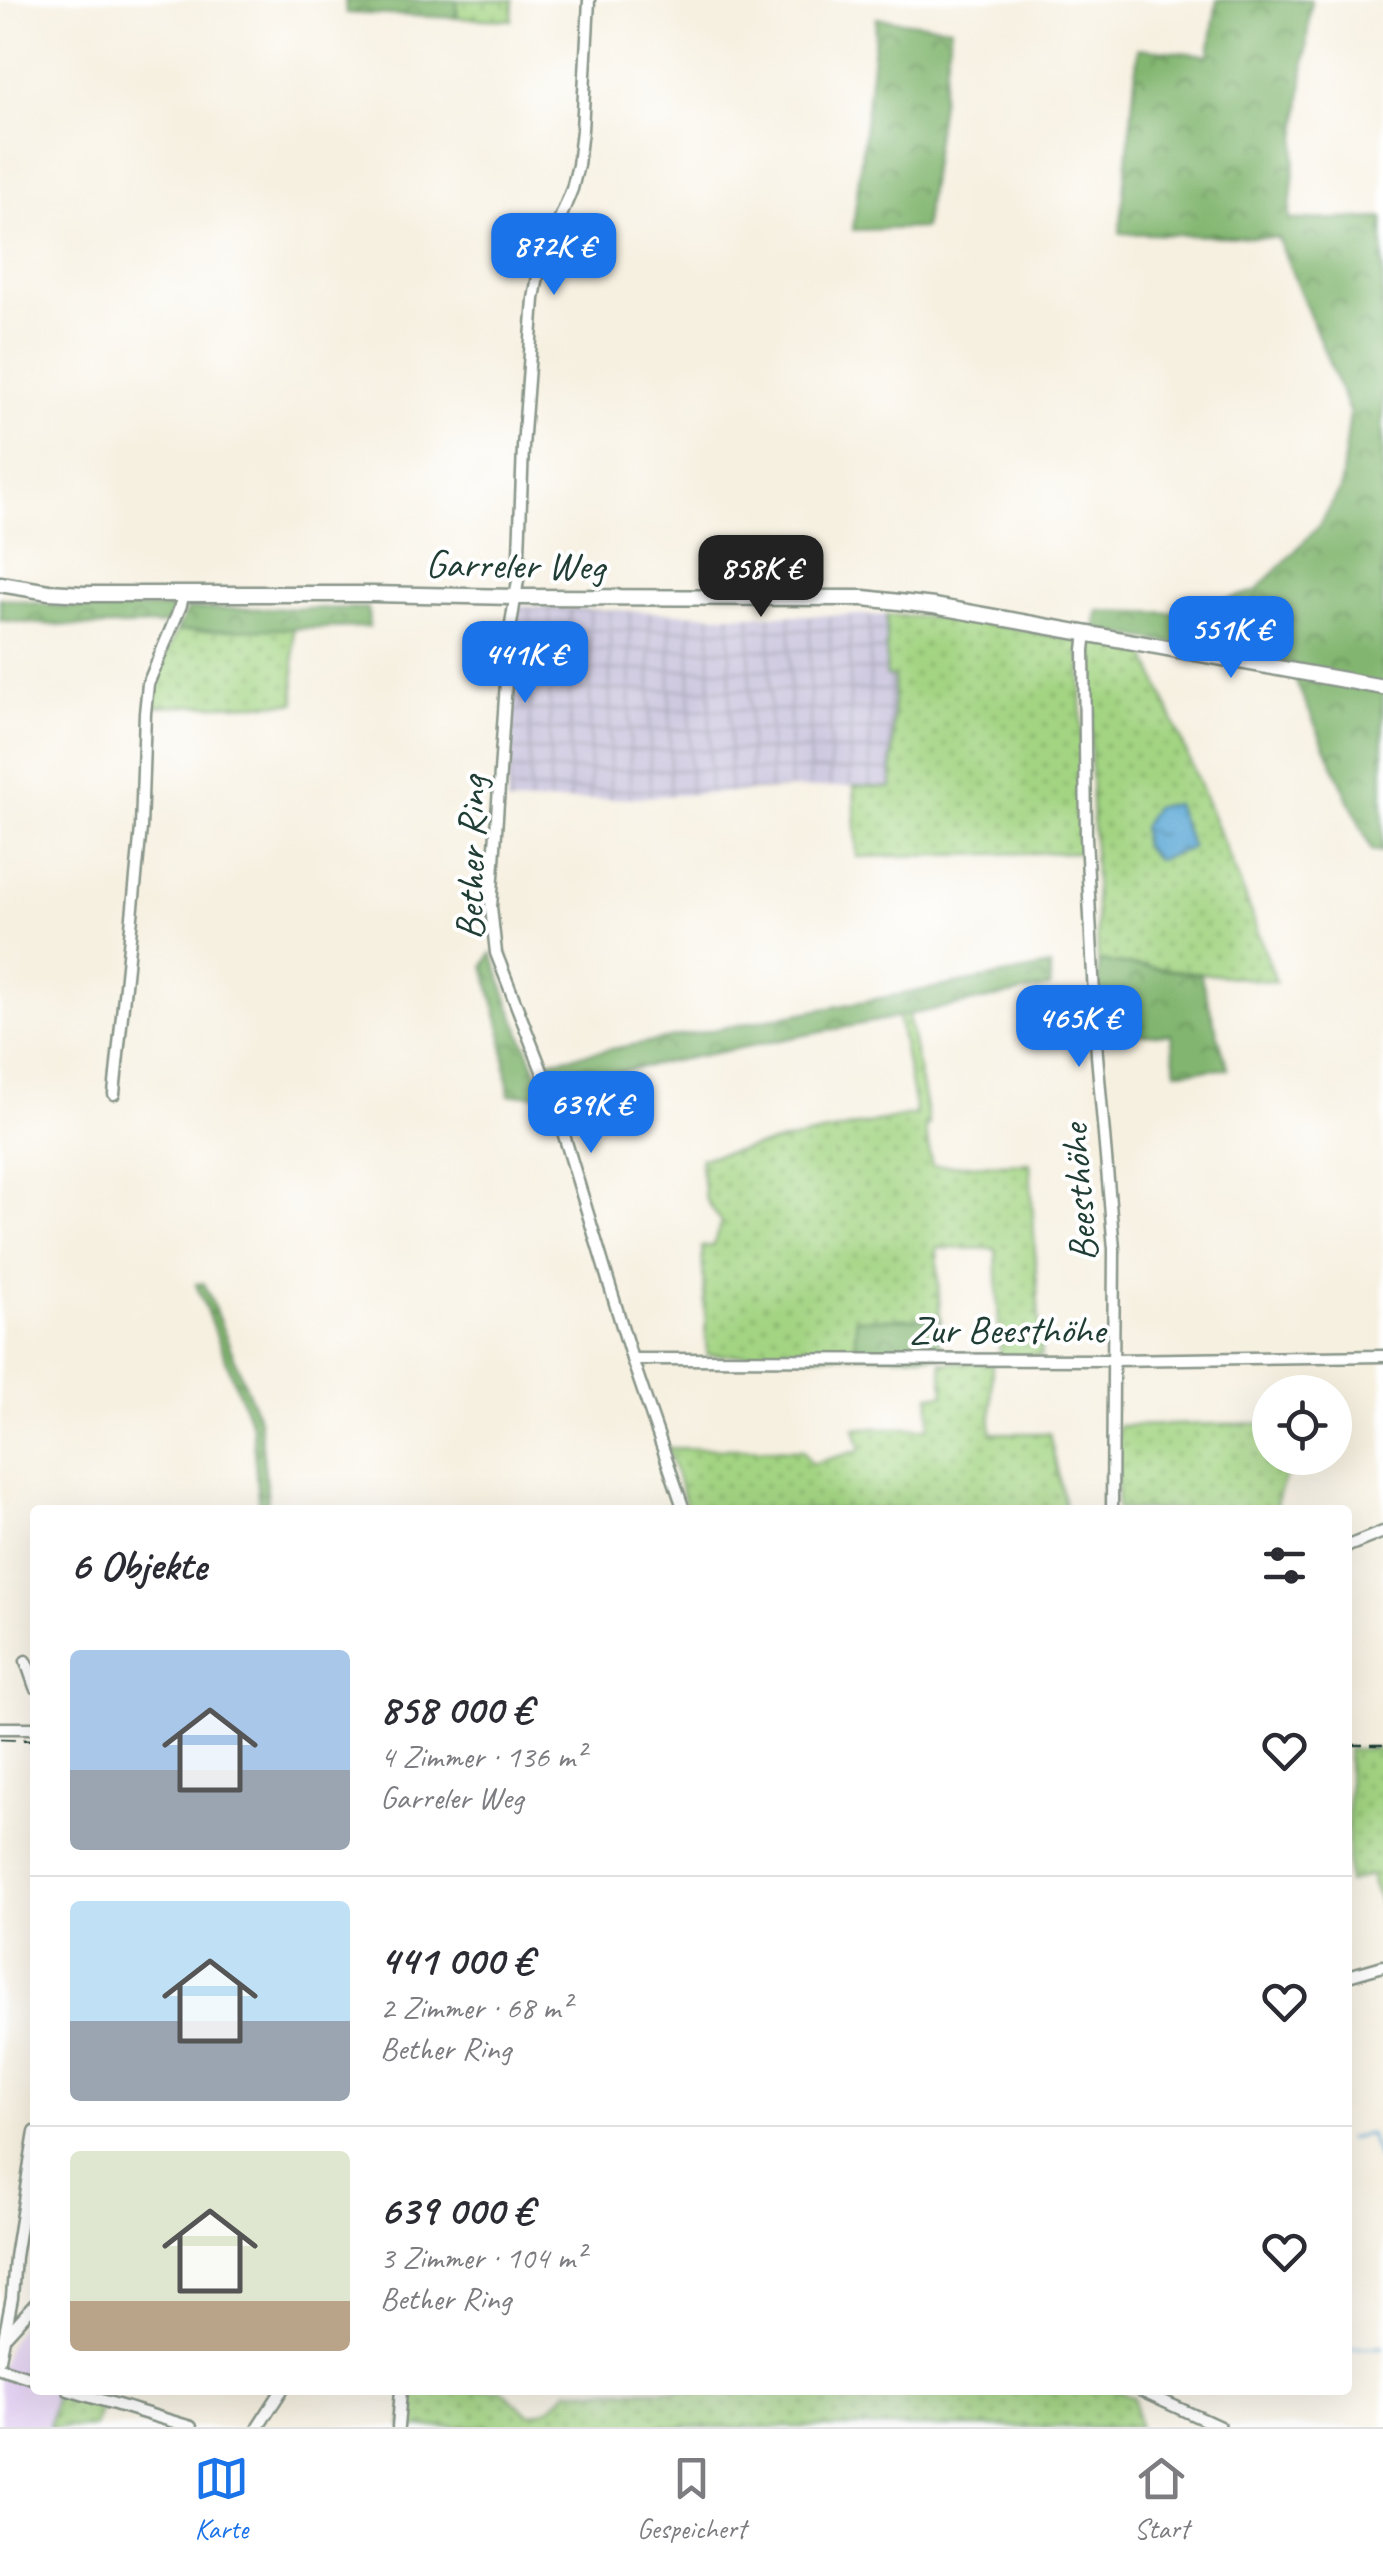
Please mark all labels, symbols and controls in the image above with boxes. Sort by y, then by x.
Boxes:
pin: 872K € [473,213,635,298]
text: 872K € [513,225,595,266]
pin: 858K € [680,535,842,620]
street label: Garreler Weg [425,538,608,592]
text: 858K € [720,547,802,588]
pin: 551K € [1150,596,1312,681]
text: 551K € [1191,608,1271,649]
pin: 441K € [444,621,606,706]
text: 441K € [484,633,566,674]
street label: Bether Ring [445,773,497,940]
pin: 465K € [998,985,1160,1070]
text: 465K € [1038,997,1120,1038]
pin: 639K € [510,1071,672,1156]
text: 639K € [550,1083,632,1124]
street label: Beesthöhe [1049,1120,1109,1263]
street label: Zur Beesthöhe [909,1305,1108,1355]
map controls [1252,1375,1352,1475]
button: locate [1252,1375,1352,1475]
icon: filters [1257,1538,1312,1593]
text: 6 Objekte [70,1539,206,1592]
text: 858 000 € [380,1683,532,1736]
icon: home [150,1690,270,1810]
icon: heart [1257,1723,1312,1778]
text: 4 Zimmer · 136 m² [380,1736,585,1777]
text: Garreler Weg [380,1777,523,1818]
text: 441 000 € [380,1934,533,1987]
icon: home [150,1941,270,2061]
icon: heart [1257,1974,1312,2029]
text: 2 Zimmer · 68 m² [380,1987,570,2028]
text: Bether Ring [380,2028,511,2069]
text: 639 000 € [380,2184,533,2237]
icon: home [150,2191,270,2311]
icon: heart [1257,2224,1312,2279]
text: 3 Zimmer · 104 m² [380,2237,585,2278]
text: Bether Ring [380,2278,511,2319]
tab: Karte [194,2451,249,2546]
tab: Gespeichert [637,2451,746,2546]
tab: Start [1134,2451,1189,2546]

